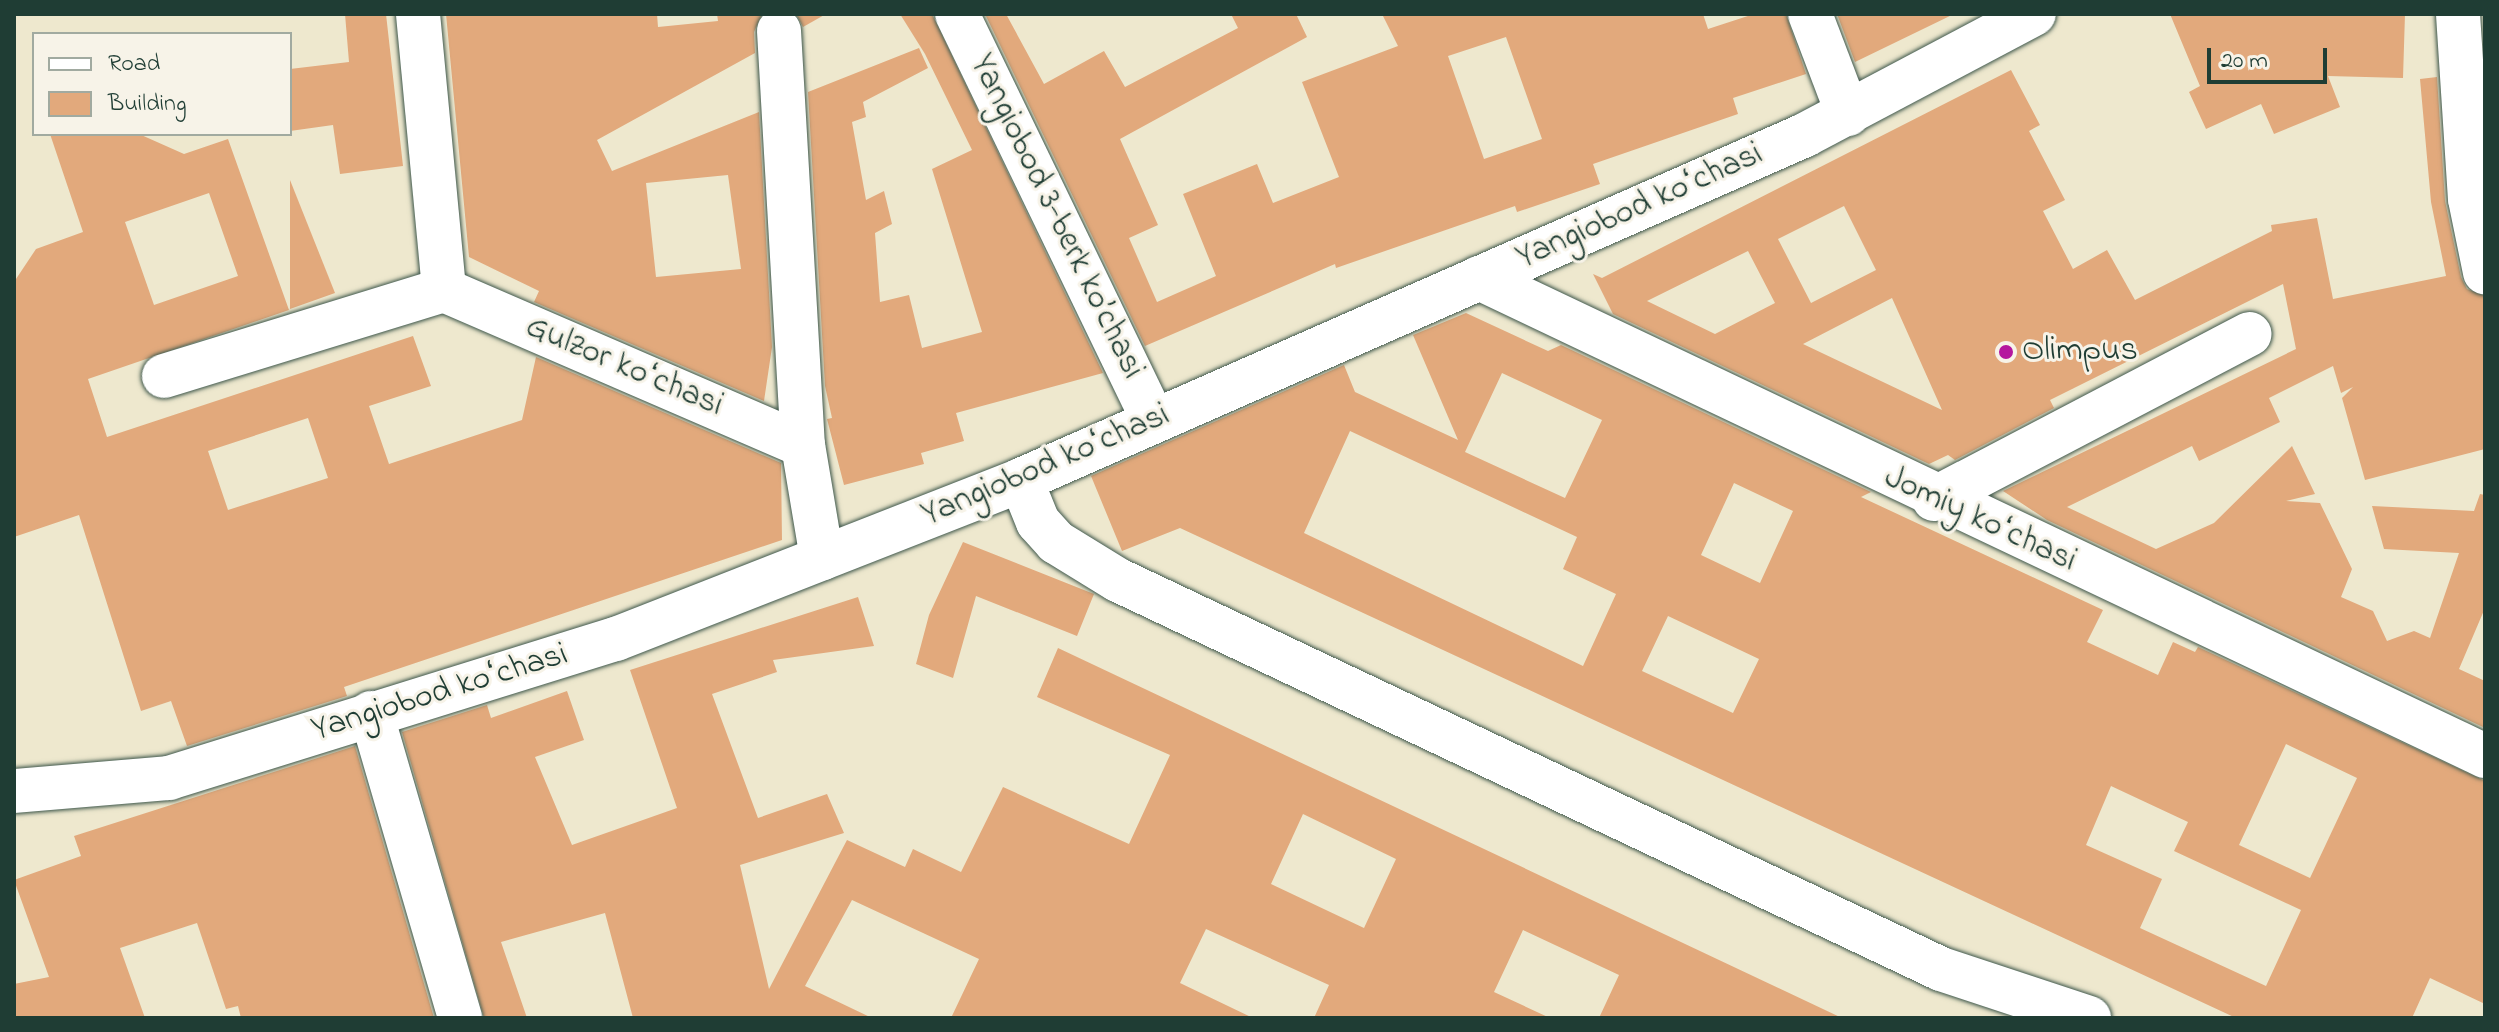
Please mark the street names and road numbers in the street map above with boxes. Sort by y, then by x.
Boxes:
street label: Yangiobod 3-berk koʼchasi [960,48,1152,386]
street label: Yangiobod koʻchasi [1511,134,1769,280]
street label: Gulzor koʻchasi [519,307,729,427]
street label: Yangiobod koʻchasi [916,395,1176,537]
street label: Jomiy koʻchasi [1877,458,2083,582]
street label: Yangiobod koʻchasi [307,635,573,751]

